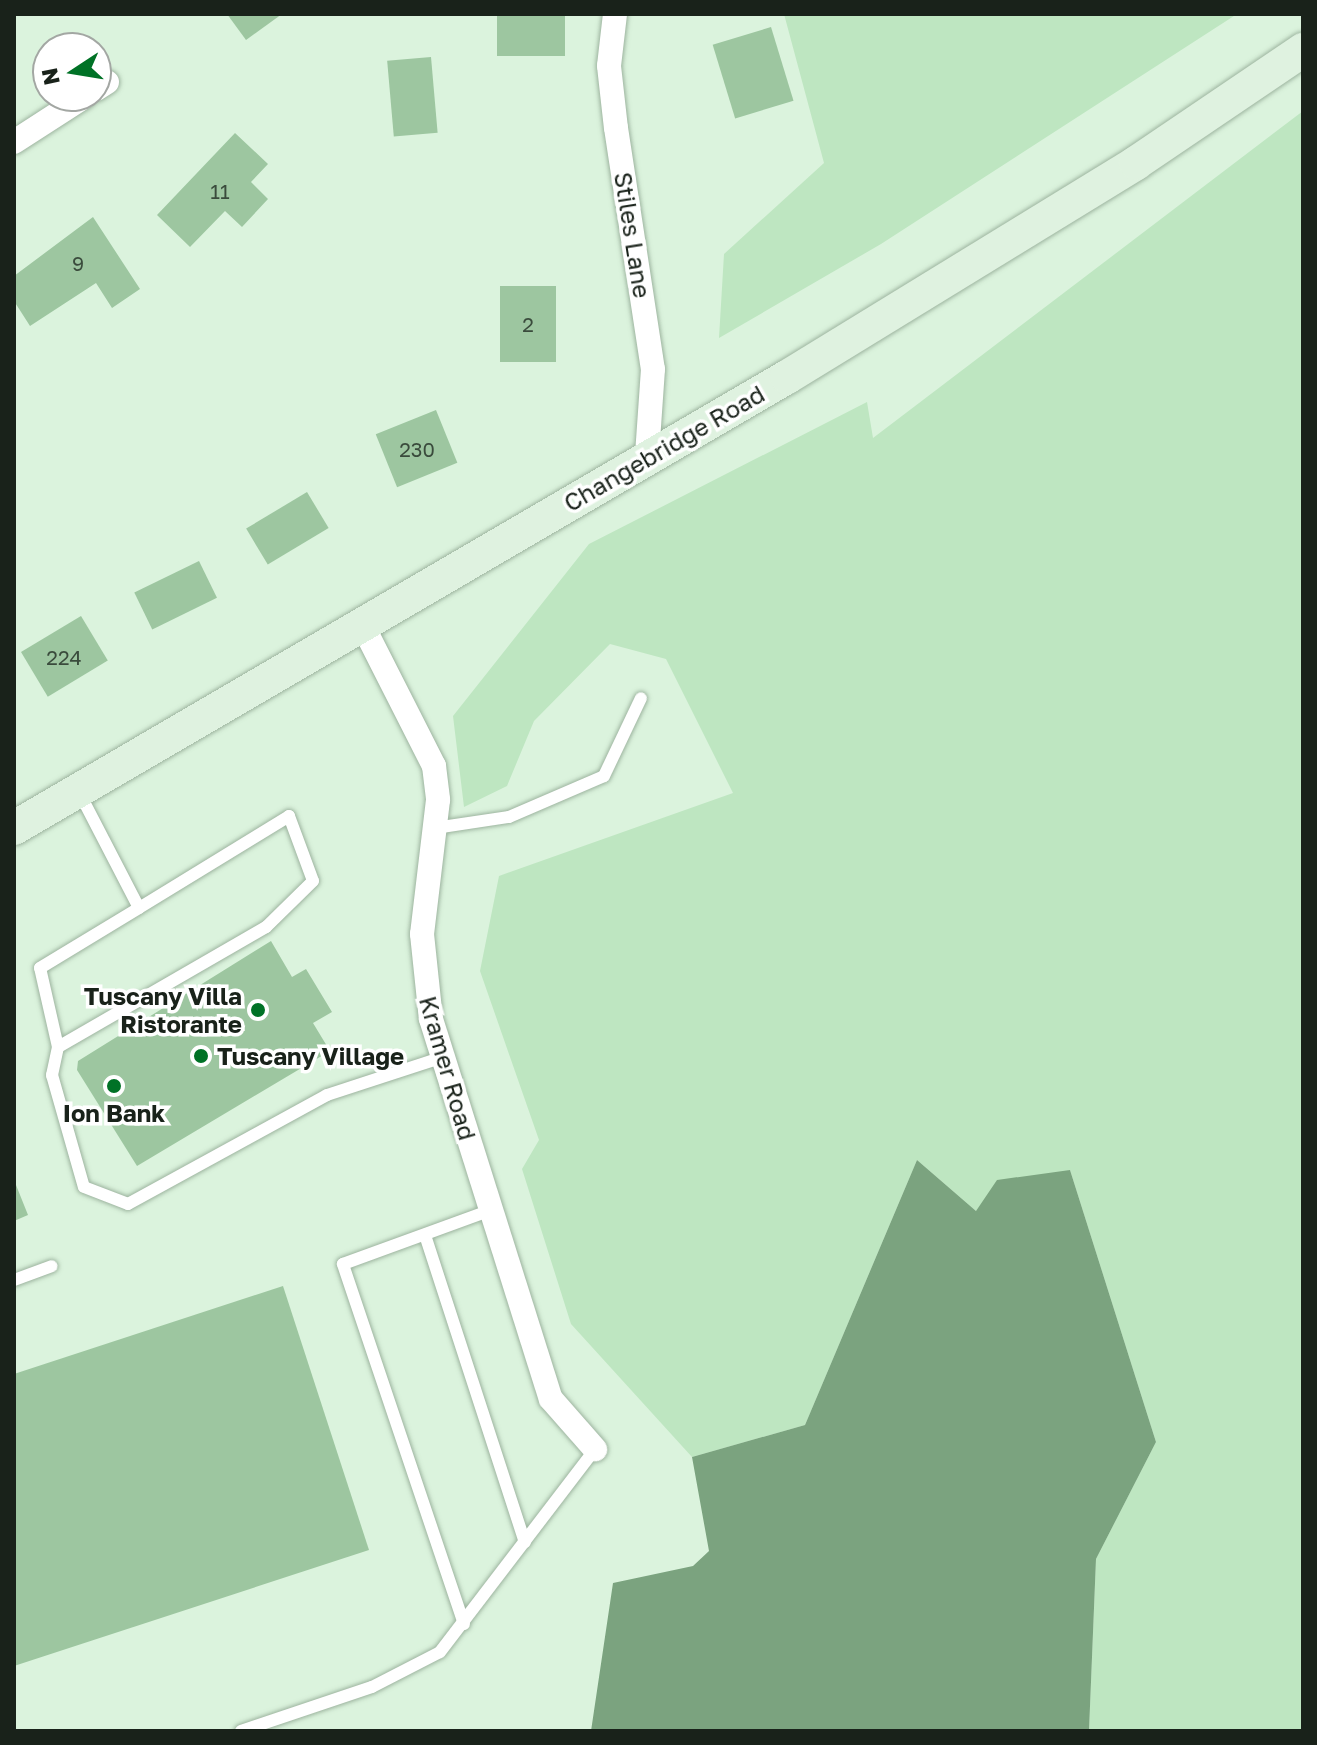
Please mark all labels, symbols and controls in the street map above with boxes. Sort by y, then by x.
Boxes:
north arrow [32,32,112,112]
text: N [35,66,65,88]
street label: Stiles Lane [609,170,657,300]
house number: 11 [210,179,230,203]
house number: 9 [72,251,84,275]
house number: 2 [522,312,534,336]
street label: Changebridge Road [559,379,769,517]
house number: 230 [399,437,435,461]
house number: 224 [46,645,82,669]
place label: Tuscany Villa Ristorante [84,982,242,1038]
street label: Kramer Road [414,993,482,1143]
marker: Tuscany Villa Ristorante [249,1001,267,1019]
place label: Tuscany Village [217,1042,404,1070]
marker: Tuscany Village [192,1047,210,1065]
marker: Ion Bank [105,1077,123,1095]
place label: Ion Bank [63,1099,165,1127]

